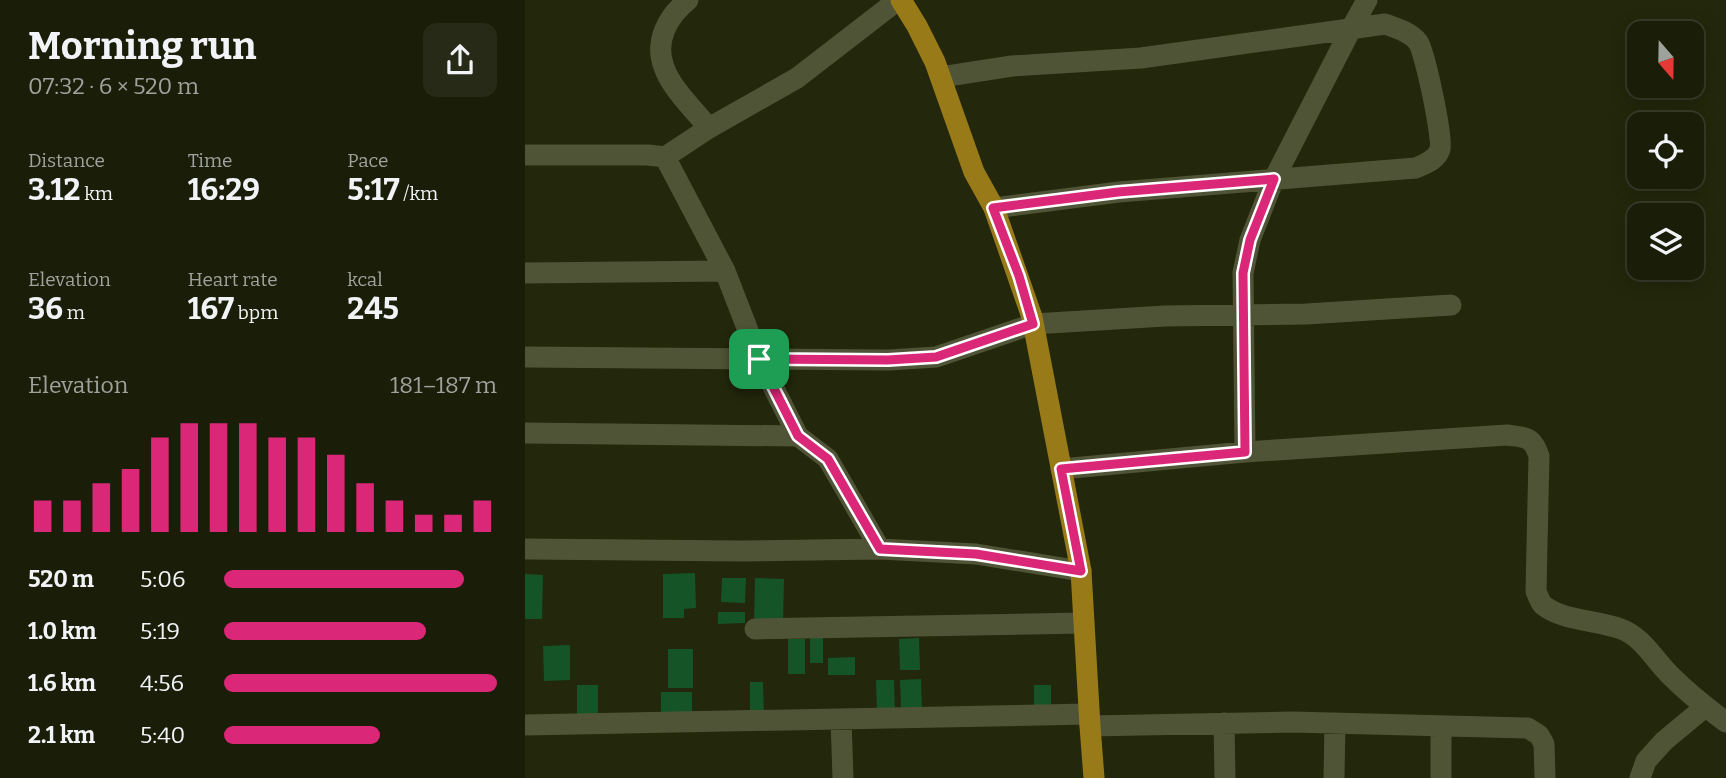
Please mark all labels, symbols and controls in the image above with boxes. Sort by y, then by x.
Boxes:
north arrow [1627,21,1705,98]
map controls [1627,21,1704,280]
text: Morning run [28,23,256,69]
button: share [423,23,497,97]
text: 07:32 · 6 × 520 m [28,72,199,100]
button: locate [1627,112,1704,189]
text: Distance [28,149,105,172]
text: Time [188,149,233,172]
text: Pace [347,149,388,172]
text: 3.12 [28,172,80,208]
text: 16:29 [188,172,260,208]
text: 5:17 [347,172,400,208]
text: km [80,182,113,205]
text: /km [400,182,438,205]
button: layers [1627,203,1704,280]
text: Elevation [28,268,111,291]
text: Heart rate [188,268,278,291]
text: kcal [347,268,383,291]
text: 36 [28,291,63,327]
text: 167 [188,291,234,327]
text: 245 [347,291,399,327]
text: m [63,301,85,324]
text: bpm [234,301,278,324]
pin [729,329,789,389]
icon: arrive [740,340,778,378]
text: Elevation [28,371,128,399]
text: 181–187 m [390,371,497,399]
text: 520 m [28,565,94,593]
text: 5:06 [140,565,185,593]
text: 1.0 km [28,617,97,645]
text: 5:19 [140,617,180,645]
text: 1.6 km [28,669,96,697]
text: 4:56 [140,669,184,697]
text: 2.1 km [28,721,95,749]
text: 5:40 [140,721,185,749]

